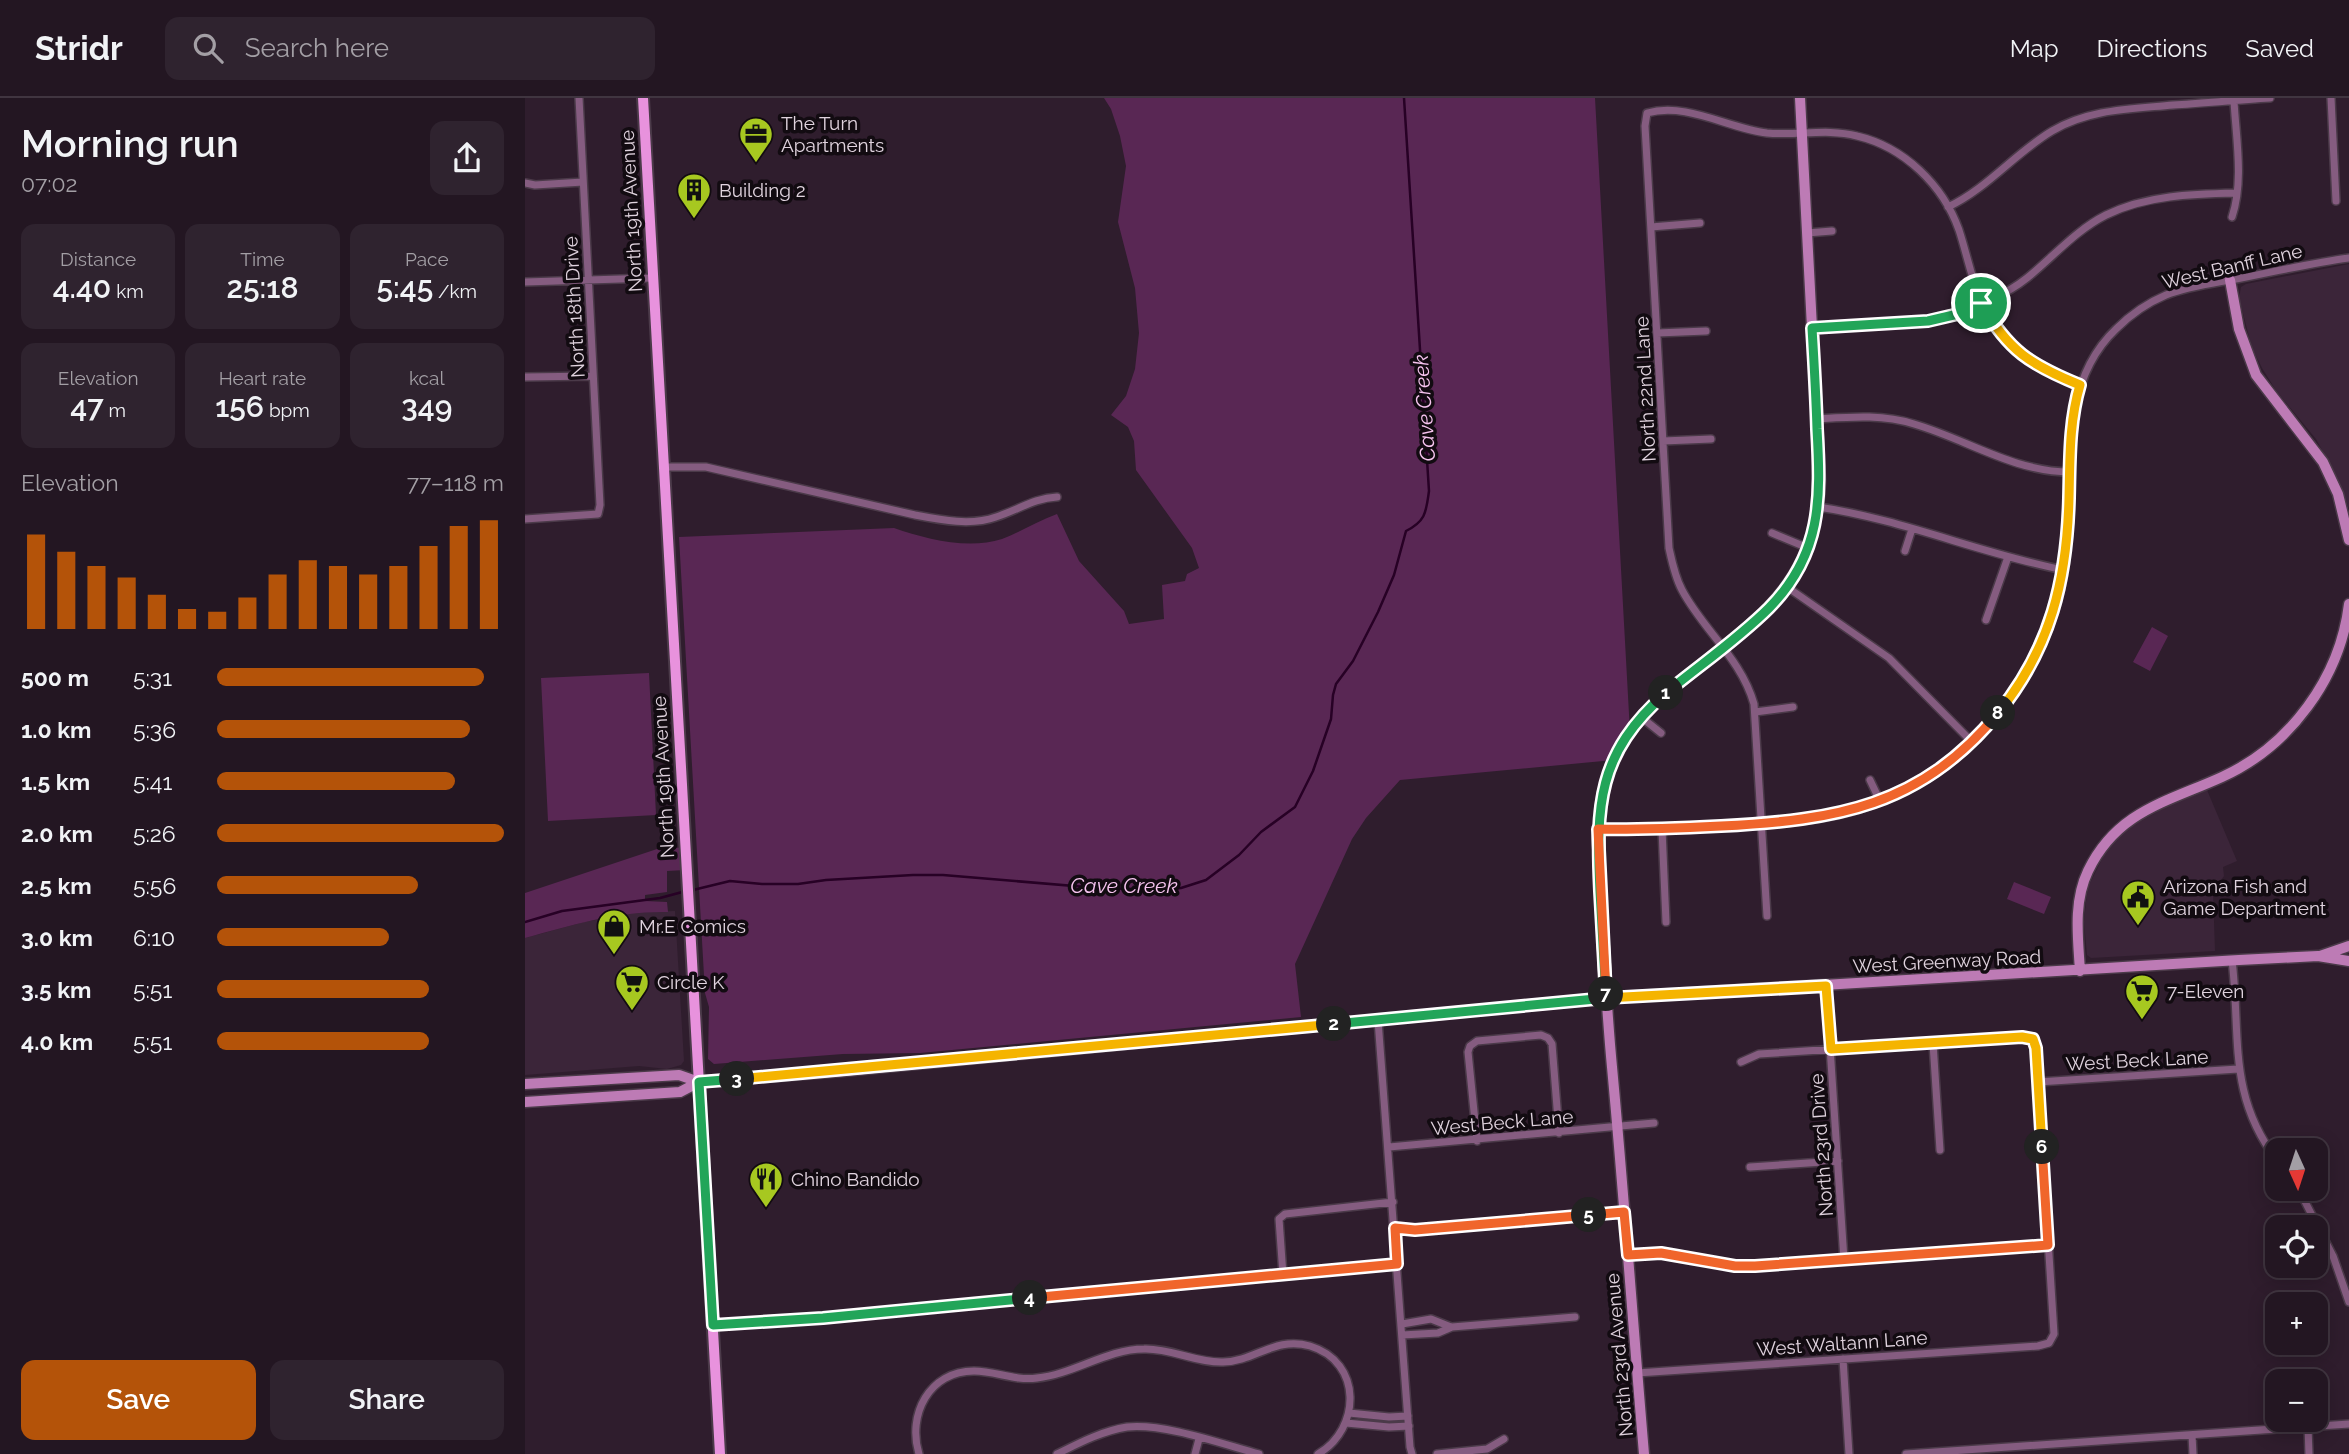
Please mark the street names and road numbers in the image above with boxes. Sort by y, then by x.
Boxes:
street label: North 19th Avenue [616,129,646,293]
street label: North 18th Drive [559,236,589,378]
street label: West Banff Lane [2160,239,2304,293]
street label: North 22nd Lane [1630,316,1660,462]
street label: North 19th Avenue [648,695,678,859]
street label: West Greenway Road [1852,945,2042,977]
street label: West Beck Lane [2065,1045,2209,1075]
street label: North 23rd Drive [1805,1073,1837,1217]
street label: West Beck Lane [1430,1105,1574,1139]
street label: North 23rd Avenue [1601,1272,1637,1438]
street label: West Waltann Lane [1756,1326,1928,1360]

